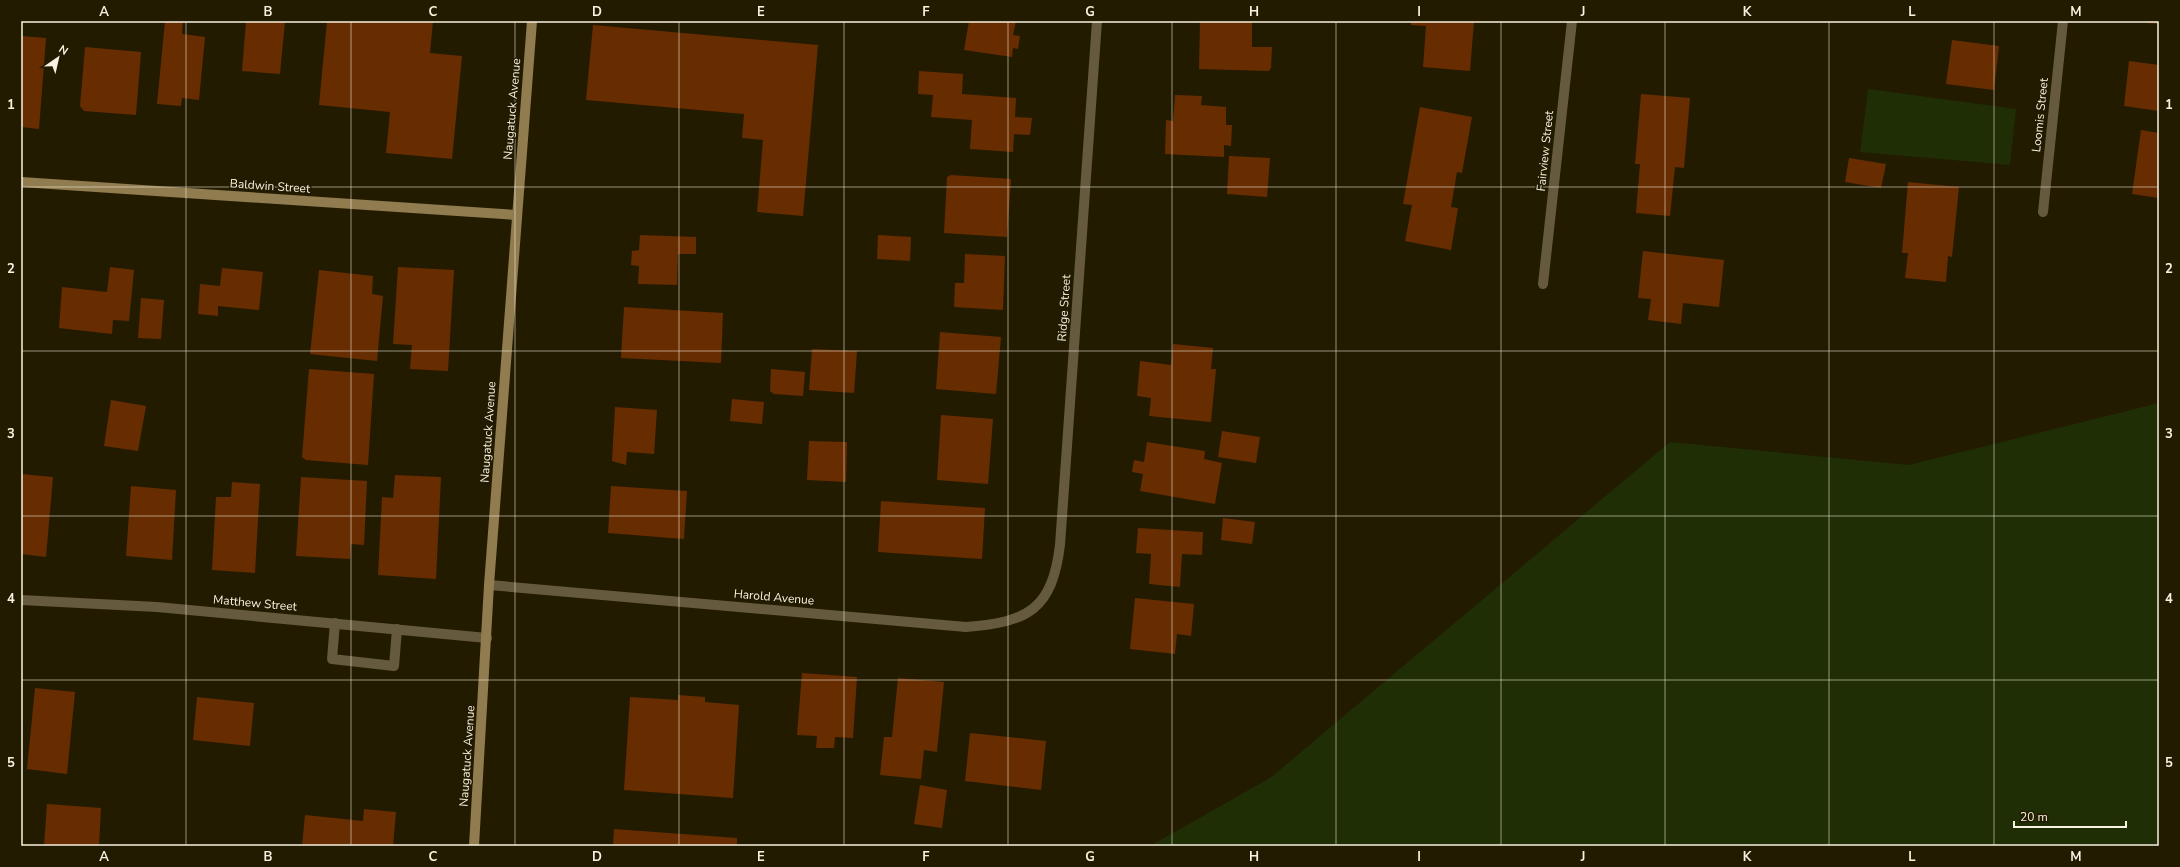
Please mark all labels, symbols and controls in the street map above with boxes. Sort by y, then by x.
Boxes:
text: A [99,3,109,21]
text: B [264,3,273,21]
text: C [429,3,438,21]
text: D [592,3,602,21]
text: E [757,3,765,21]
text: F [922,3,930,21]
text: G [1085,3,1095,21]
text: H [1249,3,1259,21]
text: I [1417,3,1421,21]
text: J [1580,3,1585,21]
text: K [1743,3,1752,21]
text: L [1908,3,1916,21]
text: M [2070,3,2082,21]
north arrow [38,38,78,78]
text: N [56,42,71,59]
street label: Naugatuck Avenue [500,58,524,160]
street label: Loomis Street [2028,76,2052,153]
text: 1 [7,96,15,114]
text: 1 [2165,96,2173,114]
street label: Fairview Street [1533,109,1557,192]
street label: Baldwin Street [229,175,311,197]
text: 2 [7,260,15,278]
text: 2 [2165,260,2173,278]
street label: Ridge Street [1054,273,1074,342]
street label: Naugatuck Avenue [476,381,500,483]
text: 3 [7,425,15,443]
text: 3 [2165,425,2173,443]
street label: Harold Avenue [733,586,815,608]
text: 4 [7,590,15,608]
text: 4 [2165,590,2173,608]
street label: Matthew Street [213,591,298,615]
street label: Naugatuck Avenue [455,705,479,807]
text: 5 [7,754,15,772]
text: 5 [2165,754,2173,772]
scale bar [2014,803,2126,829]
text: 20 m [2020,809,2048,825]
text: A [99,848,109,866]
text: B [264,848,273,866]
text: C [429,848,438,866]
text: D [592,848,602,866]
text: E [757,848,765,866]
text: F [922,848,930,866]
text: G [1085,848,1095,866]
text: H [1249,848,1259,866]
text: I [1417,848,1421,866]
text: J [1580,848,1585,866]
text: K [1743,848,1752,866]
text: L [1908,848,1916,866]
text: M [2070,848,2082,866]

